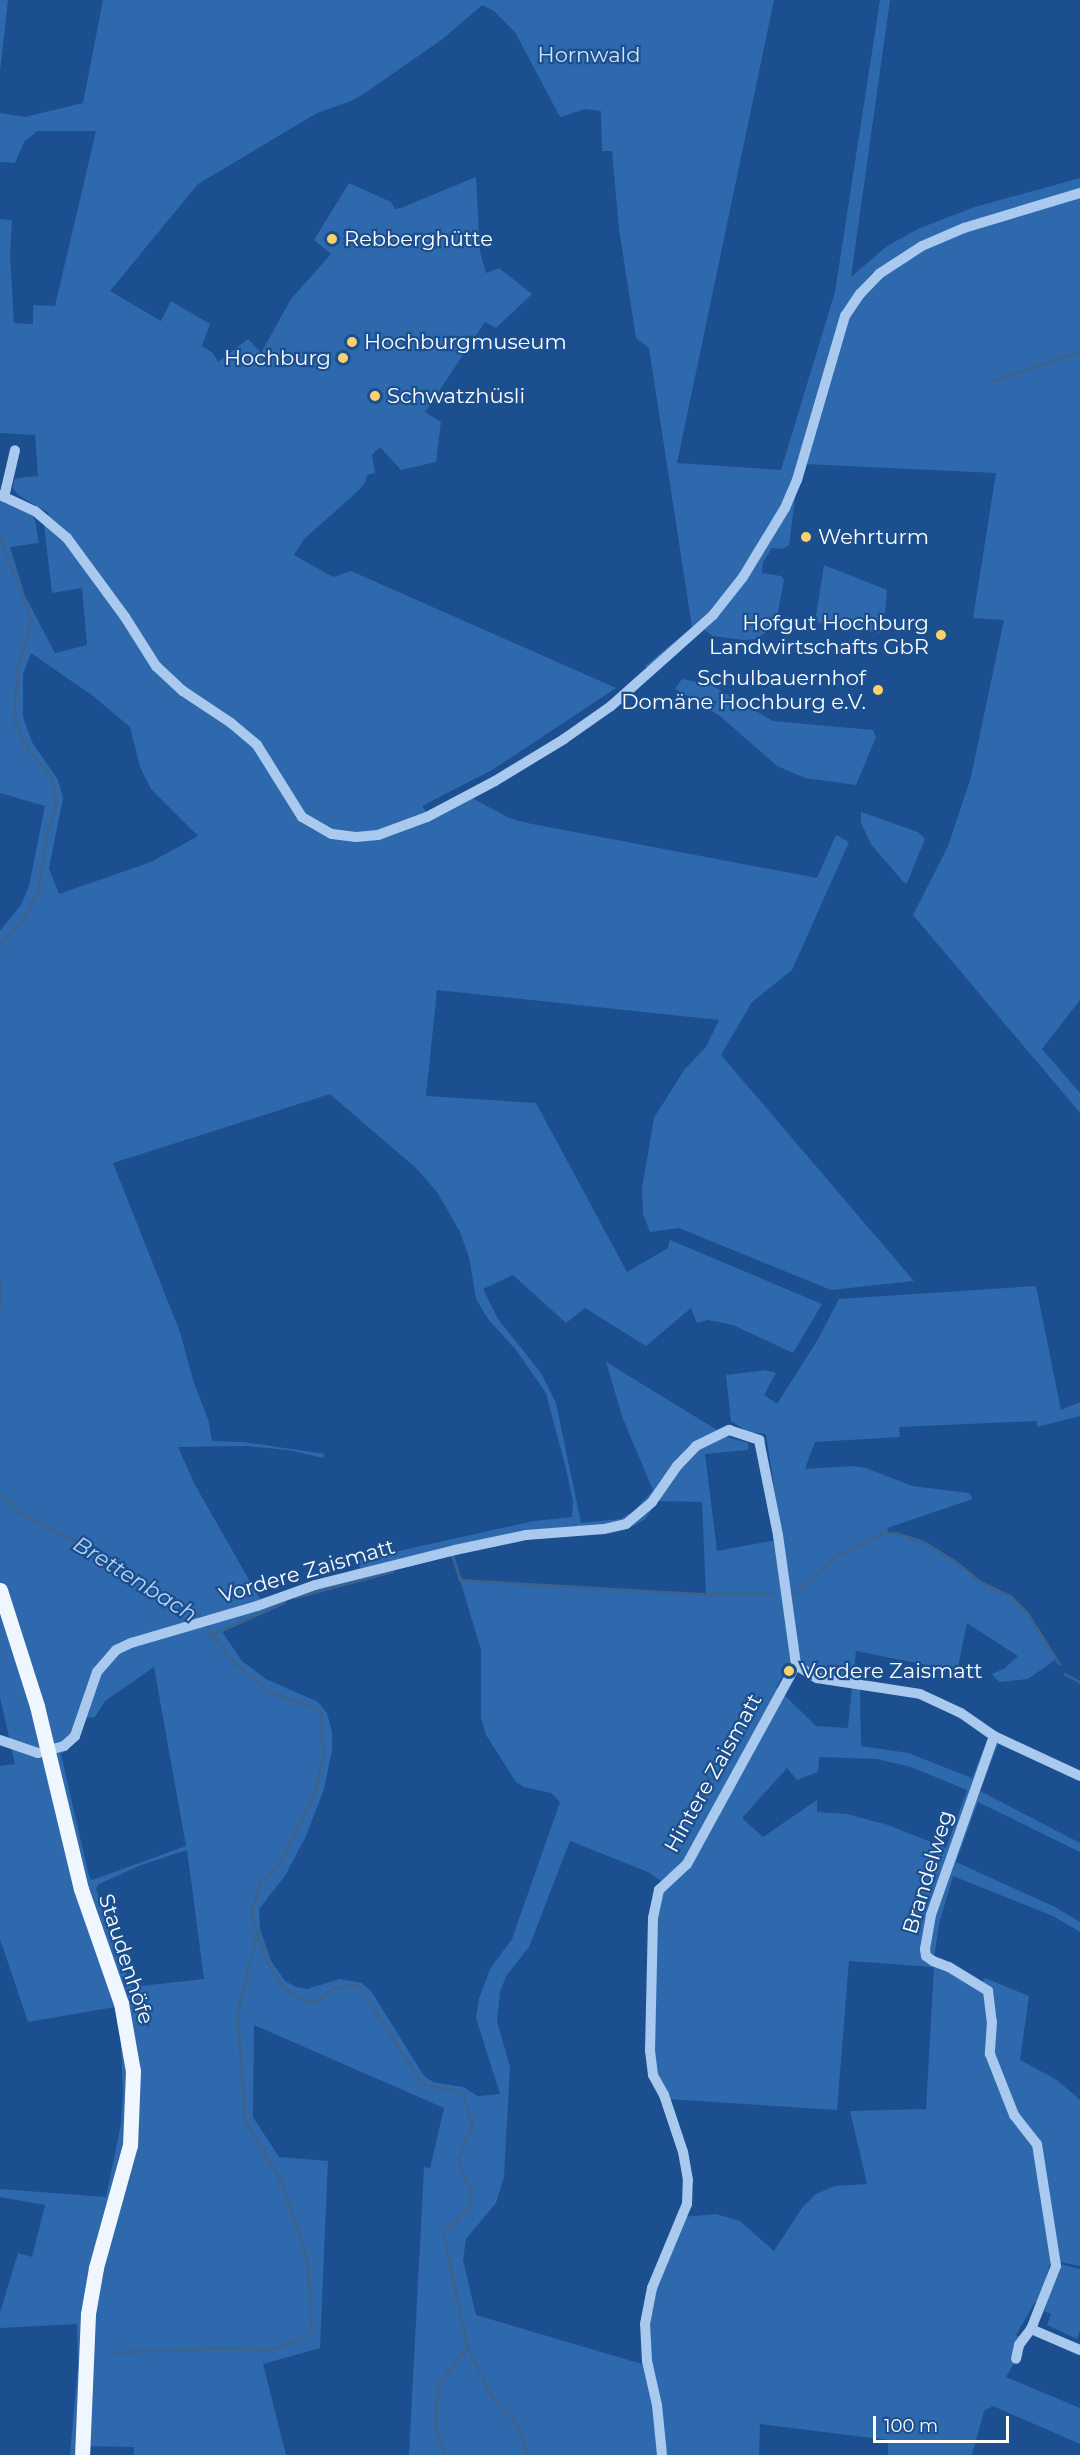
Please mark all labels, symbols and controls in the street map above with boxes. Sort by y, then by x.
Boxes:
park label: Hornwald [538,42,640,68]
place label: Rebberghütte [344,226,493,252]
marker: Rebberghütte [325,232,339,246]
place label: Hochburgmuseum [364,329,567,355]
marker: Hochburgmuseum [345,335,359,349]
place label: Hochburg [224,345,331,371]
marker: Hochburg [336,351,350,365]
place label: Schwatzhüsli [387,383,525,409]
marker: Schwatzhüsli [368,389,382,403]
place label: Wehrturm [818,524,929,550]
marker: Wehrturm [799,530,813,544]
place label: Hofgut Hochburg Landwirtschafts GbR [709,610,929,660]
marker: Hofgut Hochburg Landwirtschafts GbR [934,628,948,642]
place label: Schulbauernhof Domäne Hochburg e.V. [621,665,866,715]
marker: Schulbauernhof Domäne Hochburg e.V. [871,683,885,697]
water label: Brettenbach [68,1531,202,1627]
street label: Vordere Zaismatt [216,1534,398,1608]
place label: Vordere Zaismatt [801,1658,982,1684]
marker: Vordere Zaismatt [782,1664,796,1678]
street label: Hintere Zaismatt [659,1689,767,1857]
street label: Brandelweg [897,1807,959,1937]
street label: Staudenhöfe [93,1891,159,2027]
scale bar [876,2404,1012,2442]
text: 100 m [884,2415,938,2437]

